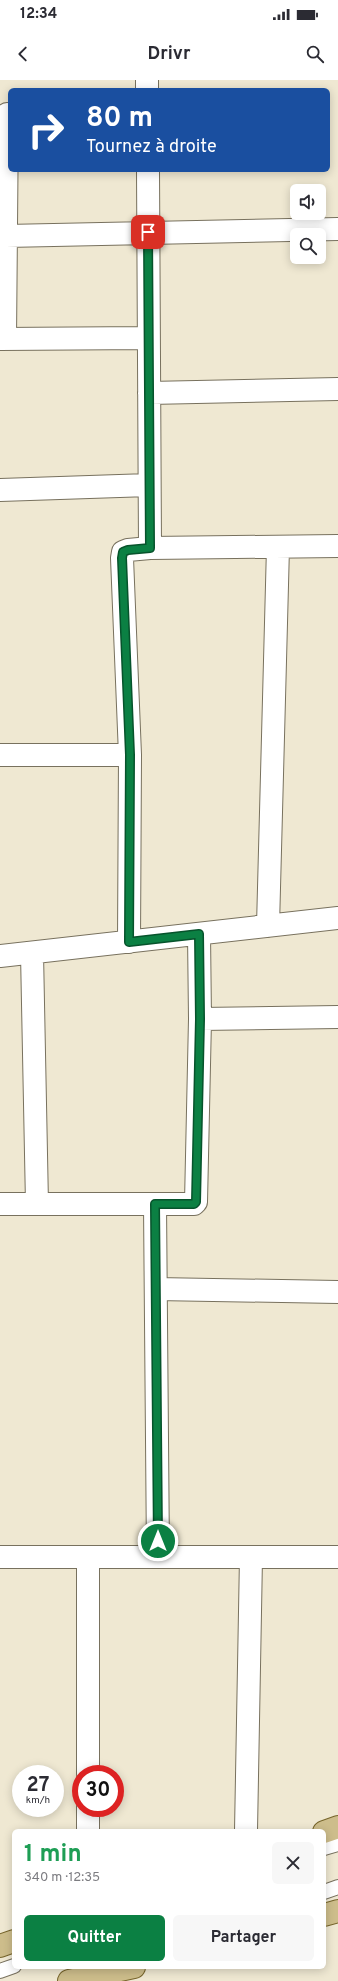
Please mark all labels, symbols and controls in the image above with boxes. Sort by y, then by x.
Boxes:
text: 12:34 [20,5,57,24]
icon: back [12,43,34,65]
text: Drivr [148,43,190,66]
icon: search [304,43,326,65]
text: 80 m [86,101,153,137]
icon: right [20,104,72,156]
text: Tournez à droite [86,136,217,159]
map controls [290,184,326,264]
button: sound [290,184,326,220]
pin [131,215,165,249]
icon: arrive [137,221,159,243]
button: search [290,228,326,264]
position arrow [137,1520,179,1562]
speed limit sign: 30 [72,1765,124,1817]
text: 27 [27,1773,49,1799]
text: km/h [26,1794,50,1807]
text: 1 min [24,1840,82,1870]
button: close [272,1842,314,1884]
text: 340 m · 12:35 [24,1870,100,1886]
button: Quitter [24,1915,165,1961]
button: Partager [173,1915,314,1961]

